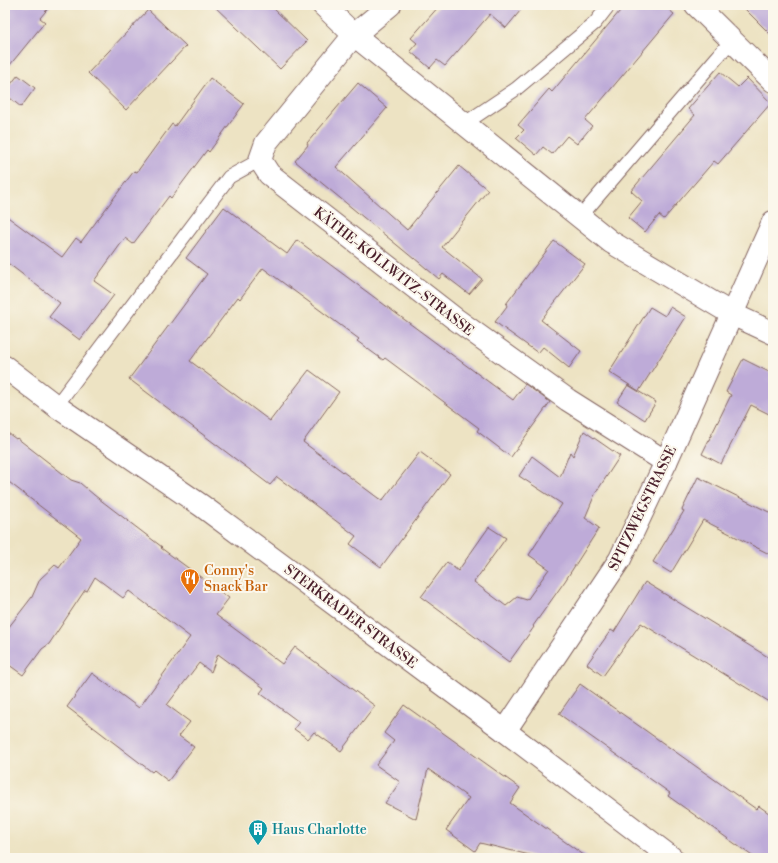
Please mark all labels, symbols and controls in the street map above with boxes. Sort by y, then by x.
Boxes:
street label: KÄTHE-KOLLWITZ-STRASSE [310,203,478,340]
street label: SPITZWEGSTRASSE [605,443,681,574]
street label: STERKRADER STRASSE [280,561,421,673]
place label: Conny's Snack Bar [204,562,268,596]
restaurant icon: Conny's Snack Bar [179,567,201,595]
building icon: Haus Charlotte [247,818,269,846]
place label: Haus Charlotte [272,821,367,839]

